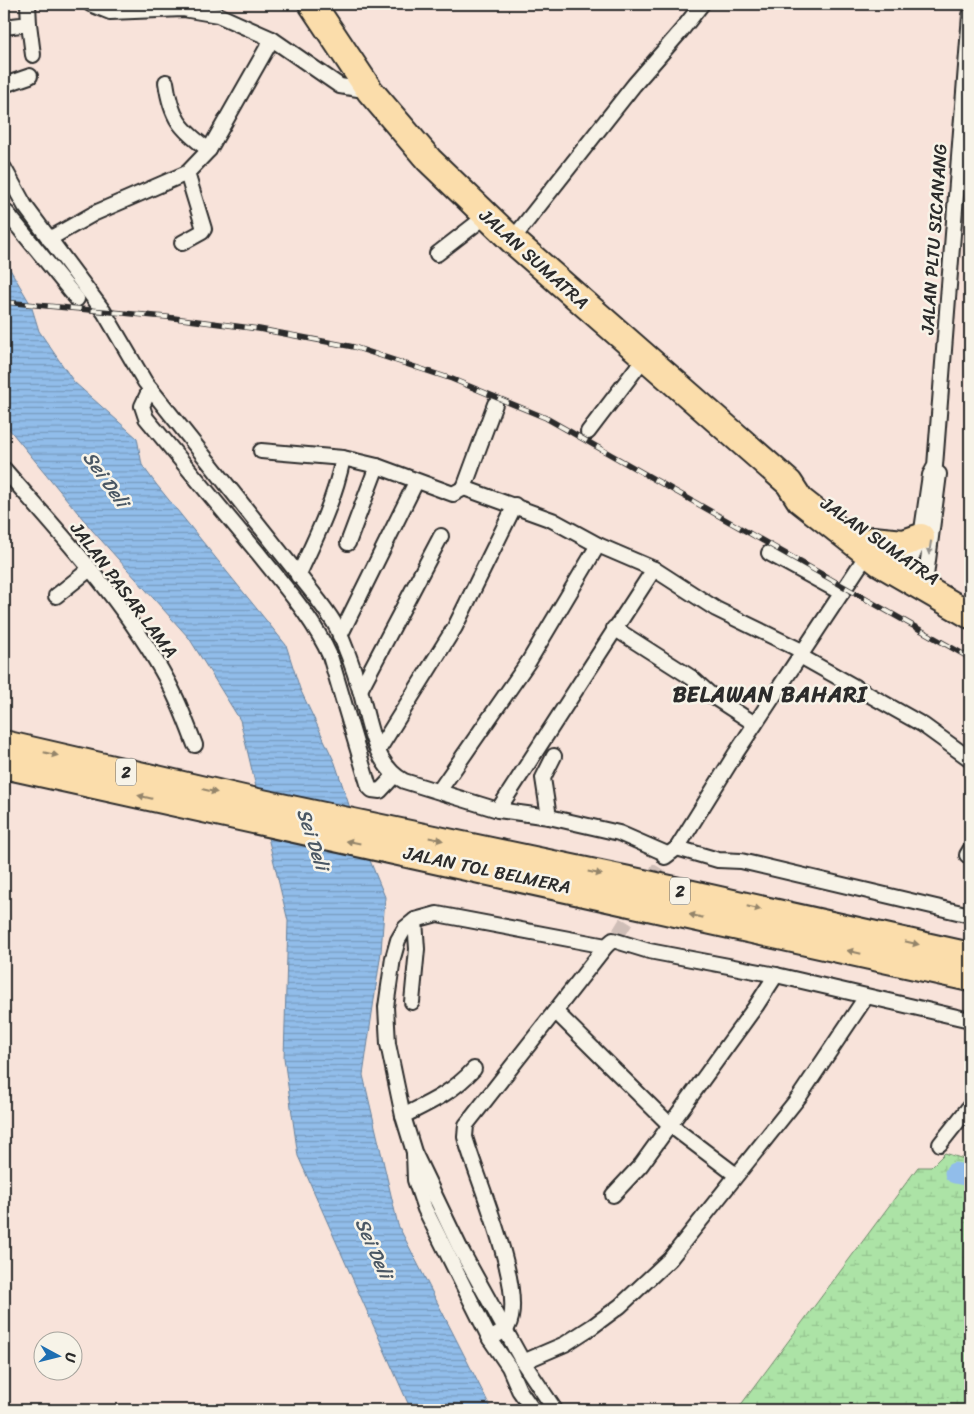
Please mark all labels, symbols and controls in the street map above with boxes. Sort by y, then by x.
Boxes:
street label: JALAN PLTU SICANANG [911,142,957,337]
street label: JALAN SUMATRA [471,200,596,317]
water label: Sei Deli [74,444,140,517]
street label: JALAN SUMATRA [813,487,946,594]
street label: JALAN PASAR LAMA [61,514,186,665]
one-way arrow [926,541,934,557]
district label: BELAWAN BAHARI [673,675,869,714]
one-way arrow [44,750,59,758]
road number: 2 [116,759,136,786]
one-way arrow [202,787,217,795]
one-way arrow [137,793,152,801]
water label: Sei Deli [288,804,340,878]
one-way arrow [428,835,444,843]
street label: JALAN TOL BELMERA [400,836,573,903]
one-way arrow [346,838,361,846]
one-way arrow [587,869,602,877]
road number: 2 [670,878,690,904]
one-way arrow [746,904,761,912]
one-way arrow [688,912,703,920]
one-way arrow [905,940,921,948]
one-way arrow [847,948,862,956]
water label: Sei Deli [346,1212,403,1287]
north arrow [32,1332,82,1382]
text: U [57,1351,83,1364]

